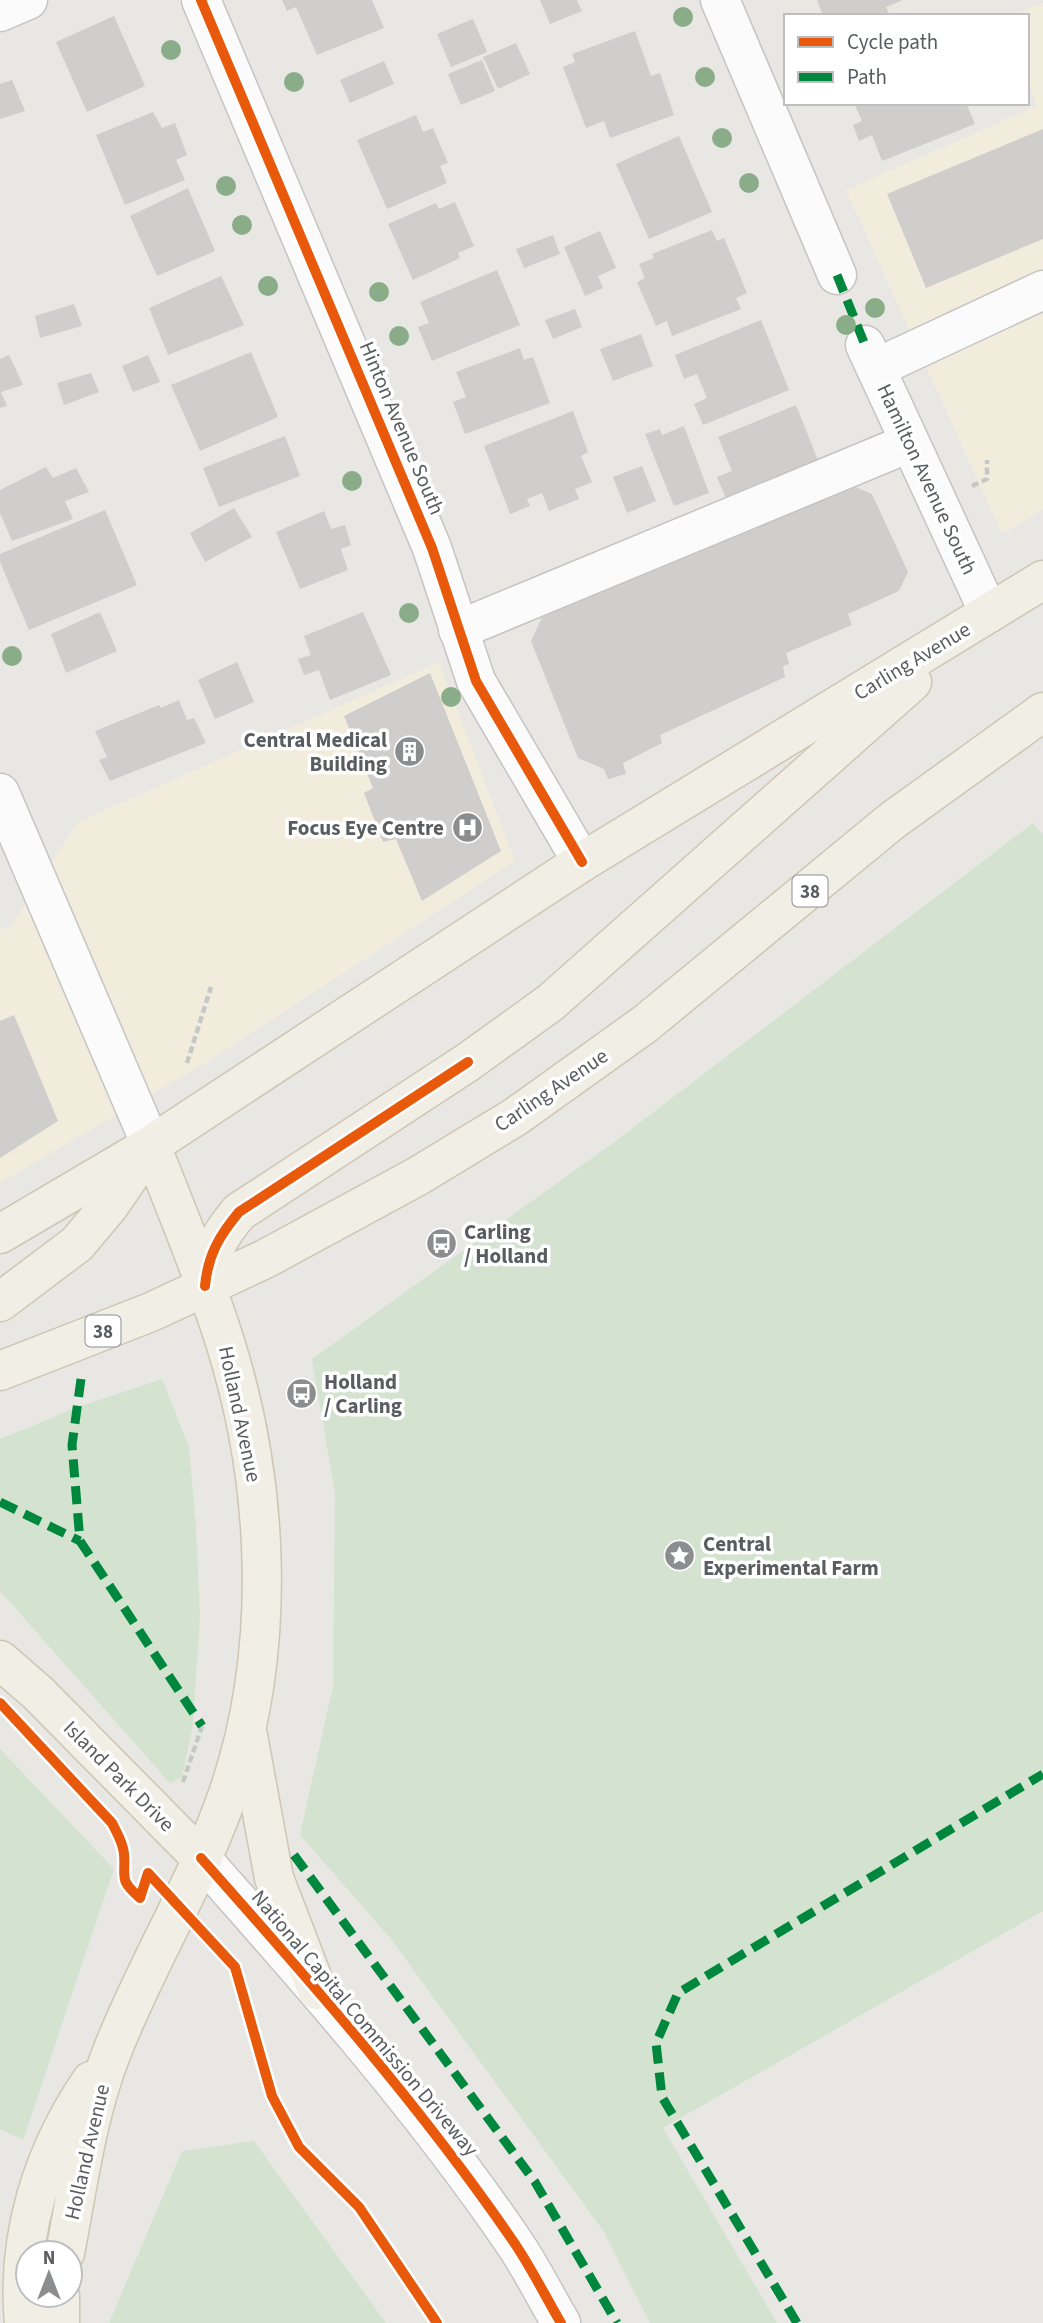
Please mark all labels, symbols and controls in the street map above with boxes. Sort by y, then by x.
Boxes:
legend [784,14,1029,105]
text: Cycle path [847,27,938,57]
text: Path [847,62,887,92]
street label: Hinton Avenue South [352,337,452,519]
street label: Hamilton Avenue South [870,379,984,579]
street label: Carling Avenue [848,614,976,708]
place label: Central Medical Building [243,725,387,779]
building icon: Central Medical Building [393,735,427,769]
hospital icon: Focus Eye Centre [450,811,484,845]
place label: Focus Eye Centre [287,813,444,843]
road number: 38 [792,876,828,906]
street label: Carling Avenue [488,1041,614,1139]
place label: Carling / Holland [464,1217,548,1271]
bus stop icon: Carling / Holland [424,1227,458,1261]
road number: 38 [86,1316,120,1346]
street label: Holland Avenue [211,1343,269,1485]
place label: Holland / Carling [324,1367,402,1421]
bus stop icon: Holland / Carling [284,1377,318,1411]
place label: Central Experimental Farm [703,1529,879,1583]
place icon: Central Experimental Farm [663,1539,697,1573]
street label: Island Park Drive [57,1714,181,1838]
street label: National Capital Commission Driveway [244,1883,486,2163]
street label: Holland Avenue [57,2081,117,2223]
north arrow [14,2239,84,2309]
text: N [43,2245,55,2272]

